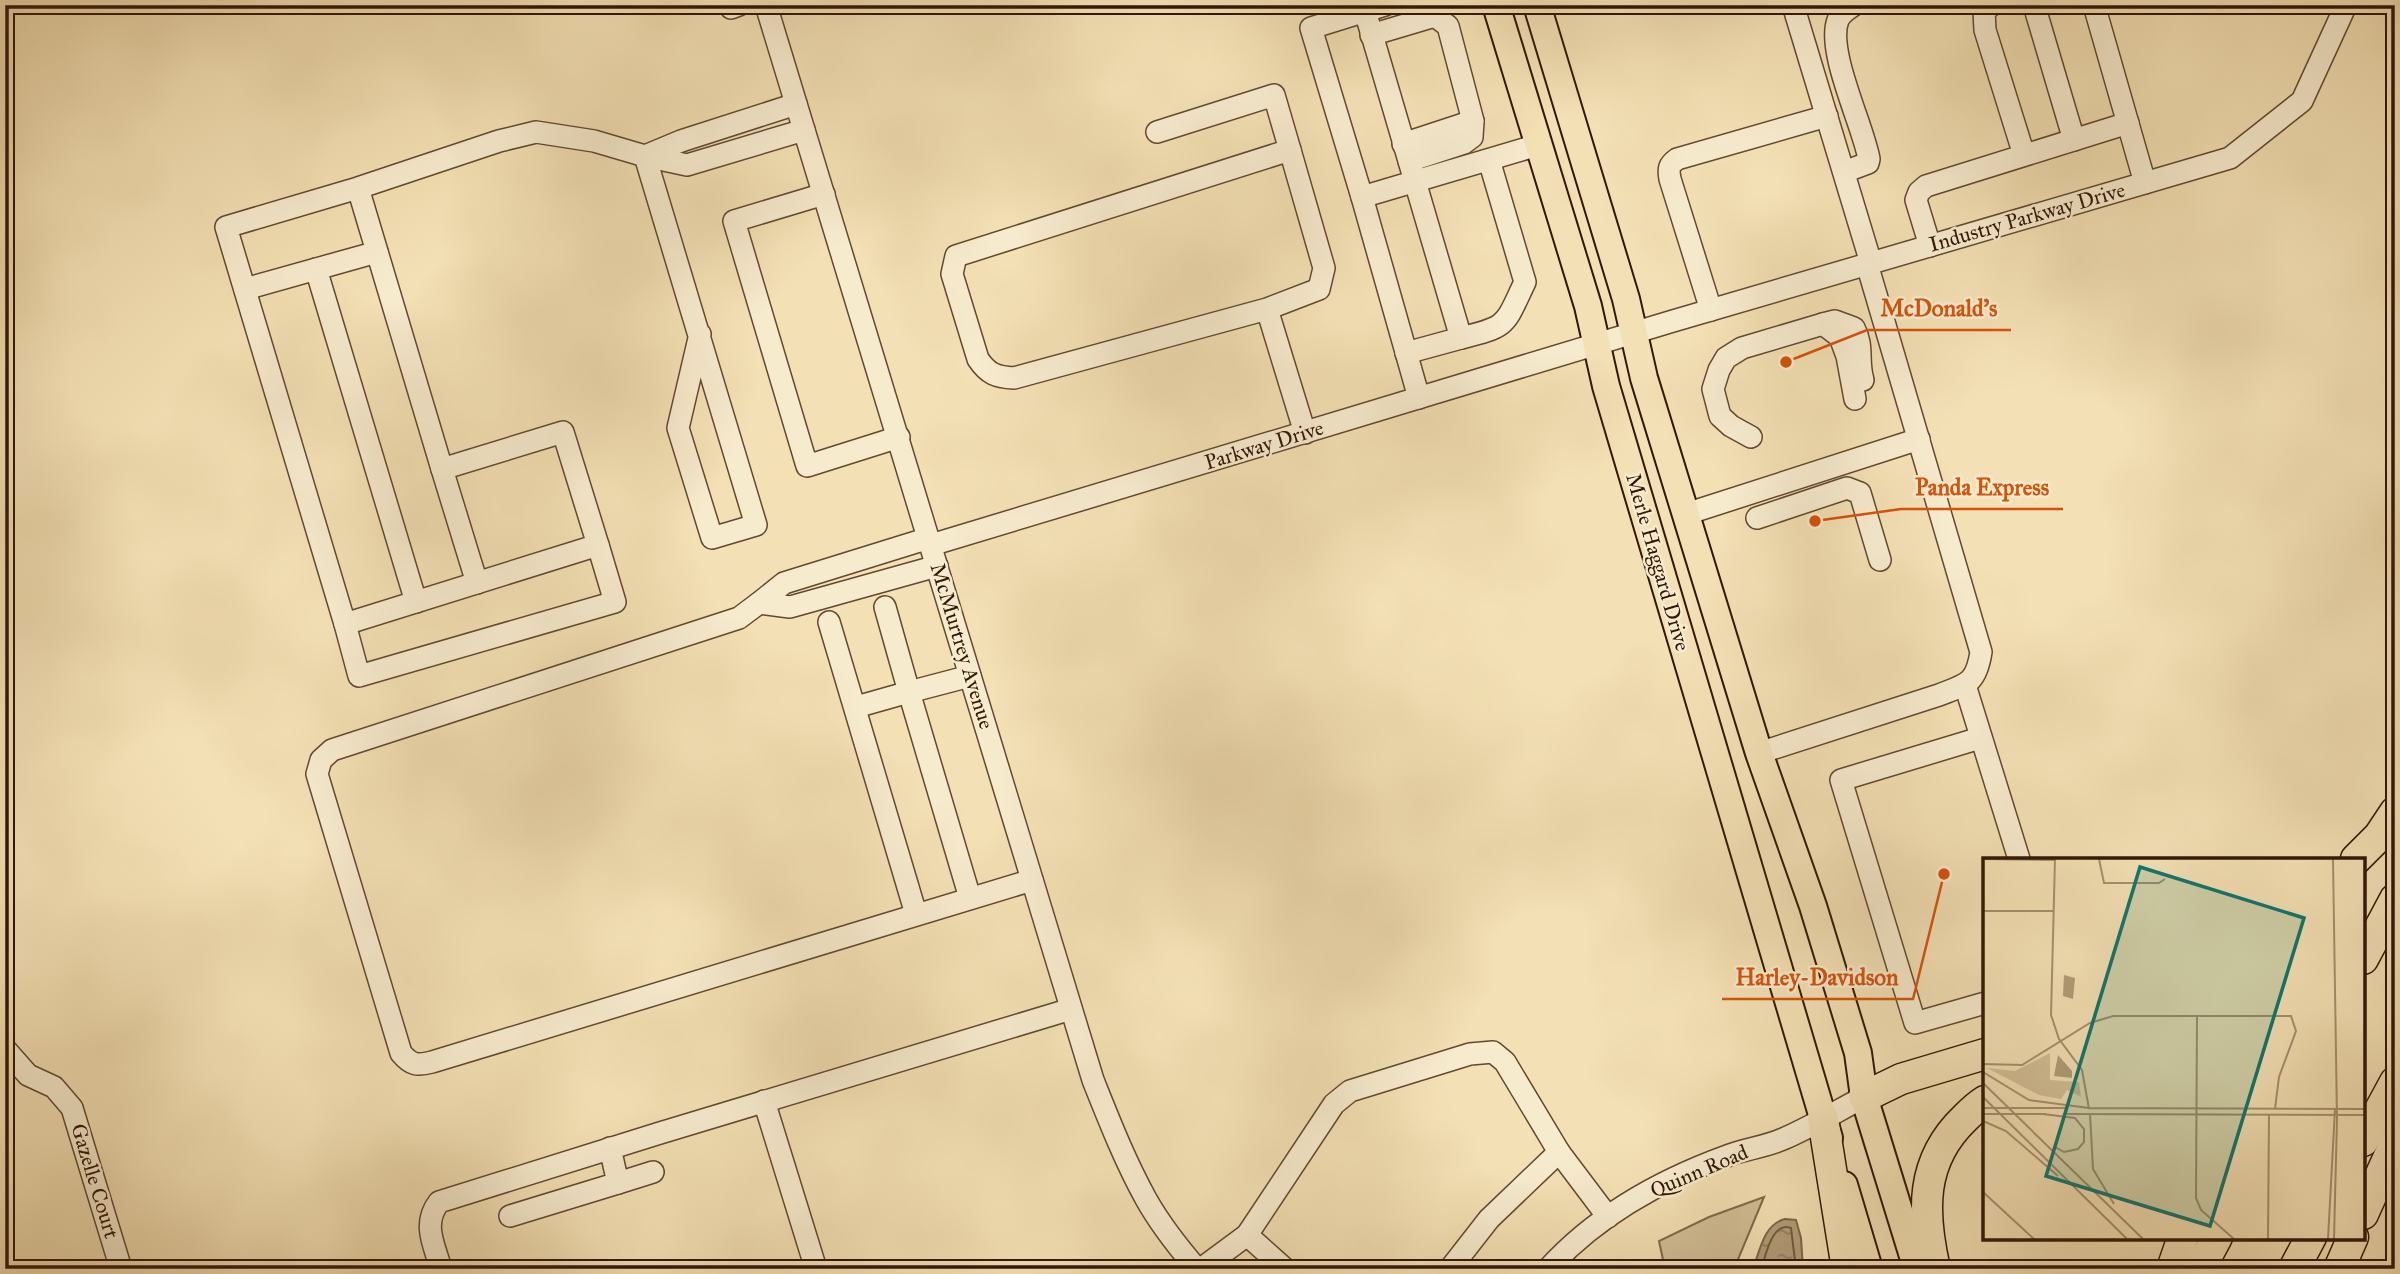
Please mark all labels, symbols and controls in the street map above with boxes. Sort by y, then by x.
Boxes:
street label: Industry Parkway Drive [1926,177,2128,257]
callout: McDonald's [1867,286,2011,330]
text: McDonald's [1881,294,1998,322]
street label: Parkway Drive [1201,414,1327,475]
callout: Panda Express [1901,465,2063,509]
street label: Merle Haggard Drive [1620,470,1696,654]
text: Panda Express [1915,473,2050,502]
street label: McMurtrey Avenue [924,560,1000,732]
inset map [1983,858,2365,1239]
callout: Harley-Davidson [1722,955,1913,999]
text: Harley-Davidson [1735,963,1899,992]
street label: Gazelle Court [65,1120,125,1242]
street label: Quinn Road [1646,1139,1752,1203]

